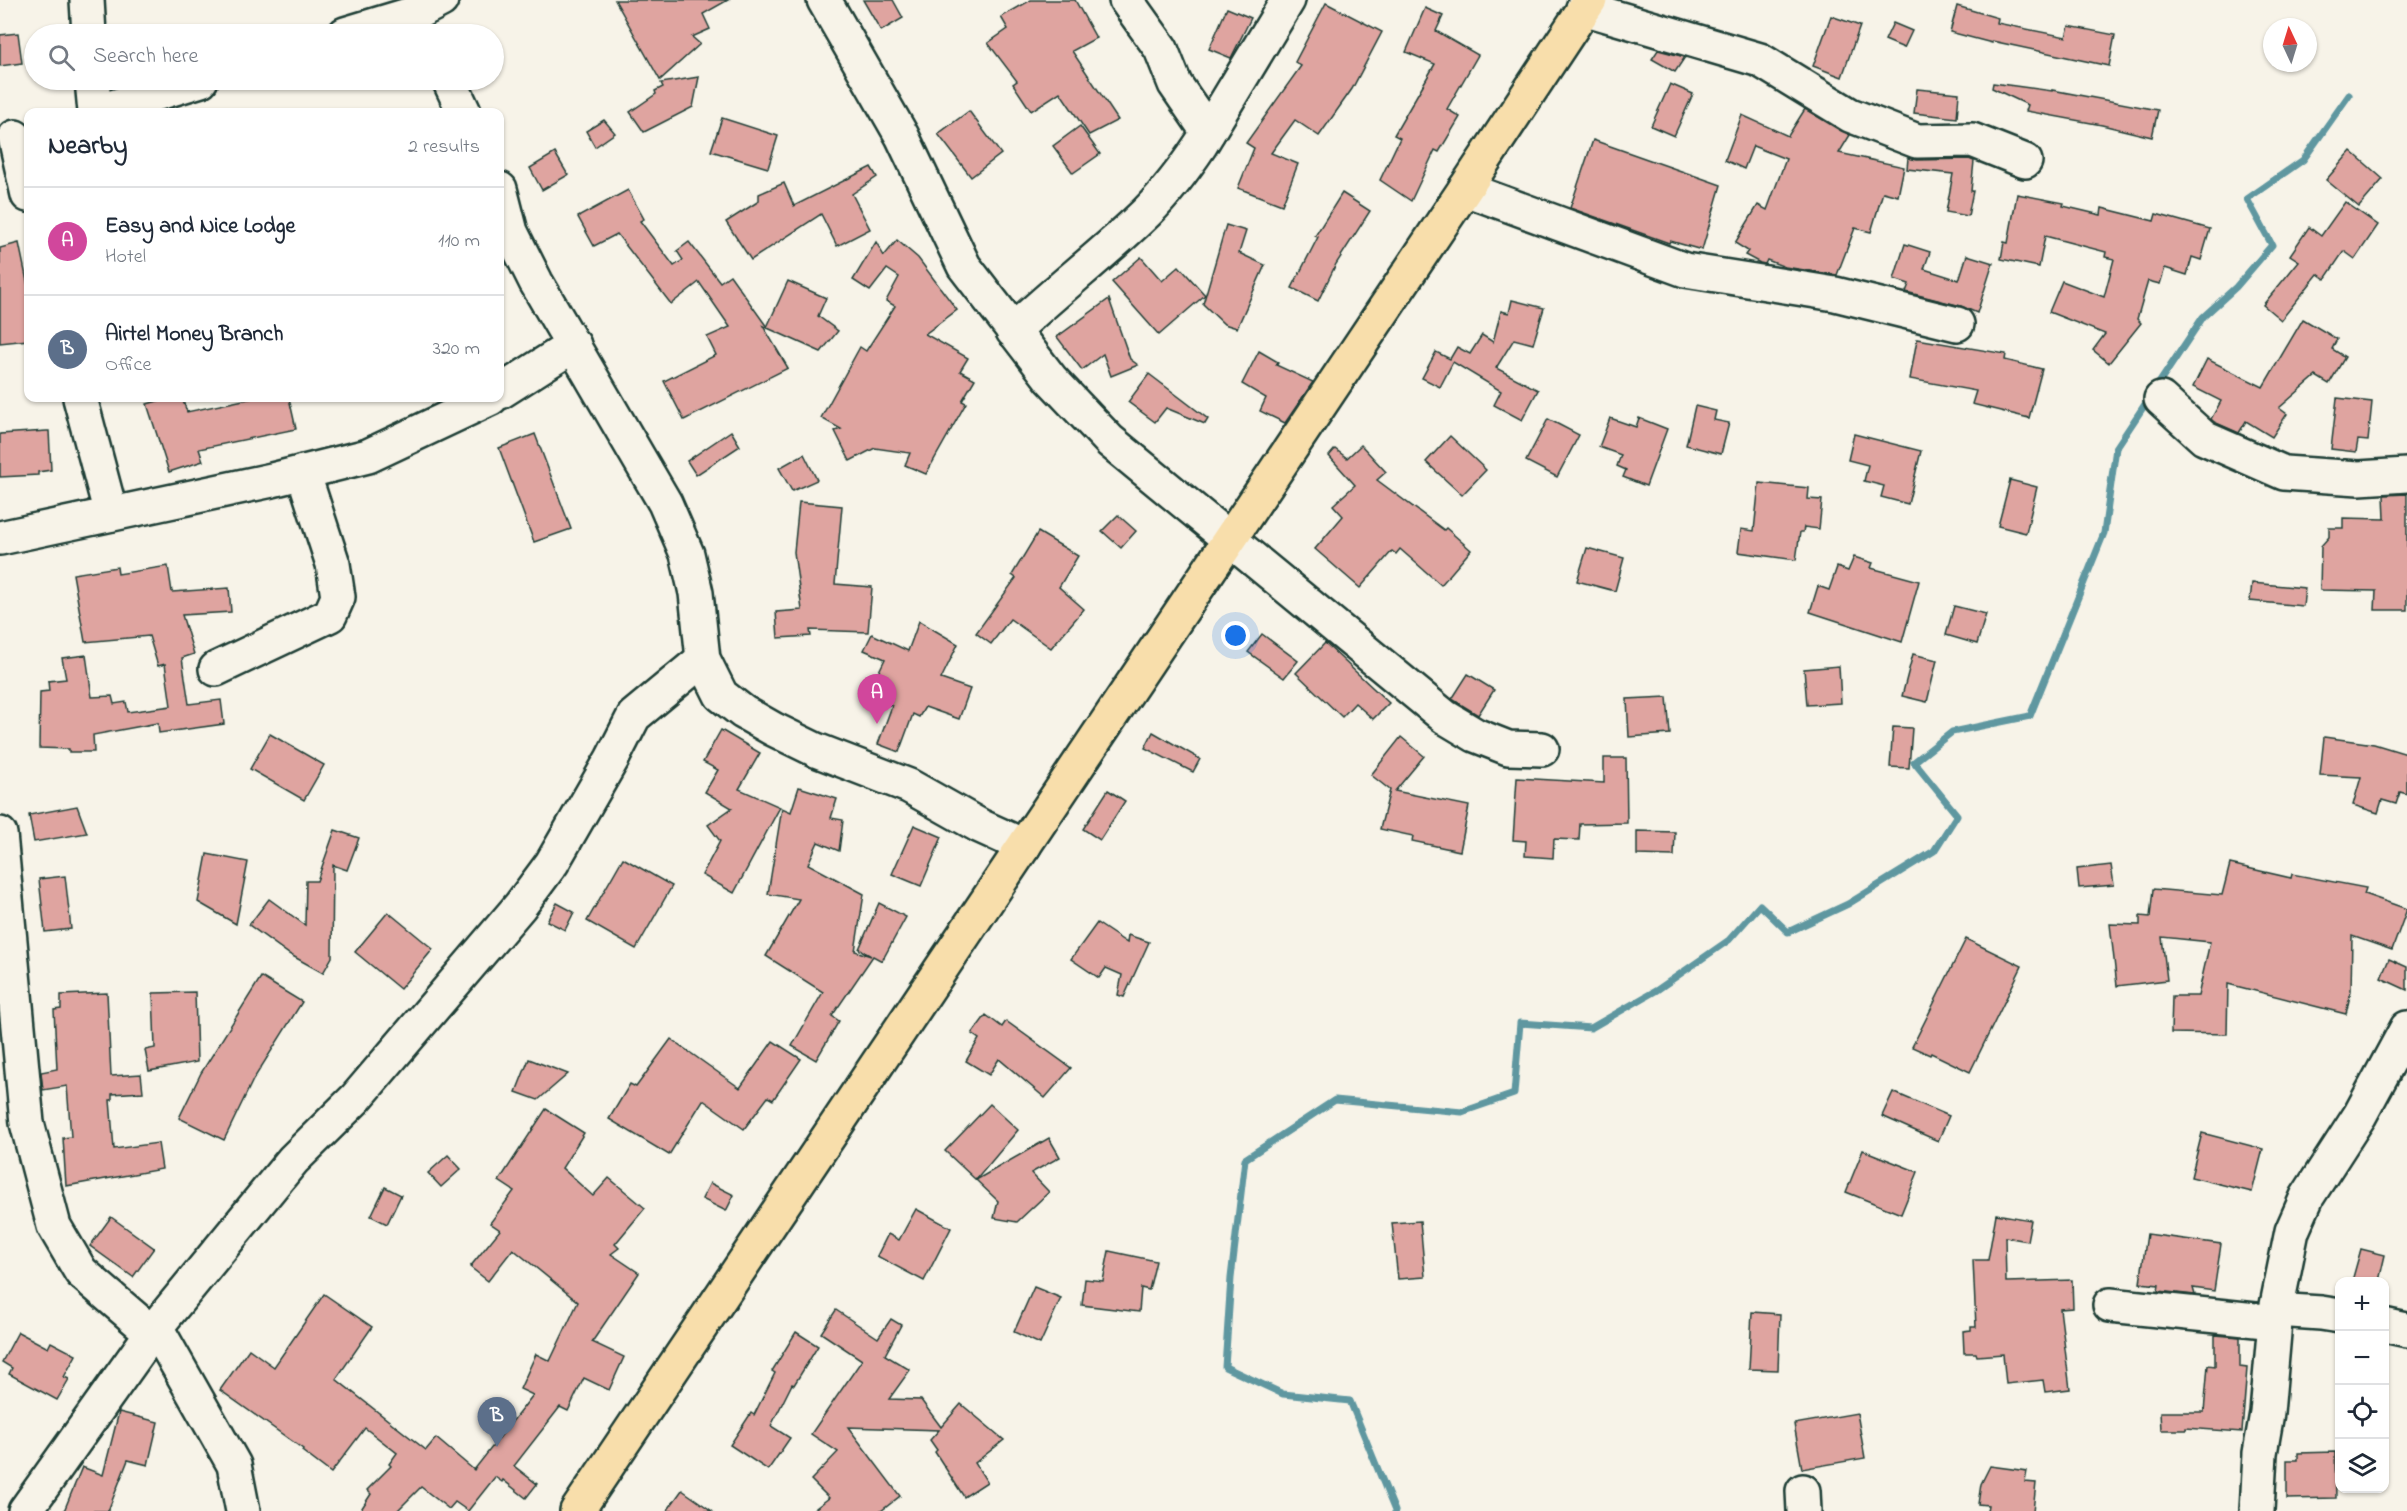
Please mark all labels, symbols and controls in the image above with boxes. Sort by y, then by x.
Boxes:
north arrow [2263,18,2317,72]
search box [24,24,504,90]
icon: search [45,41,78,74]
text: Search here [93,41,198,73]
text: Nearby [48,128,127,166]
text: 2 results [408,133,480,162]
text: Easy and Nice Lodge [105,211,295,243]
text: A [61,227,74,256]
text: 110 m [438,227,480,256]
text: Hotel [105,243,146,272]
text: Airtel Money Branch [105,319,284,351]
text: B [61,335,74,364]
text: 320 m [433,335,480,364]
text: Office [105,351,151,380]
your location [1221,621,1250,650]
pin: A [858,674,896,724]
map controls [2335,1277,2389,1493]
button: + [2335,1277,2389,1331]
button: − [2335,1331,2389,1385]
button: locate [2335,1385,2389,1439]
pin: B [478,1398,516,1447]
button: layers [2335,1439,2389,1493]

